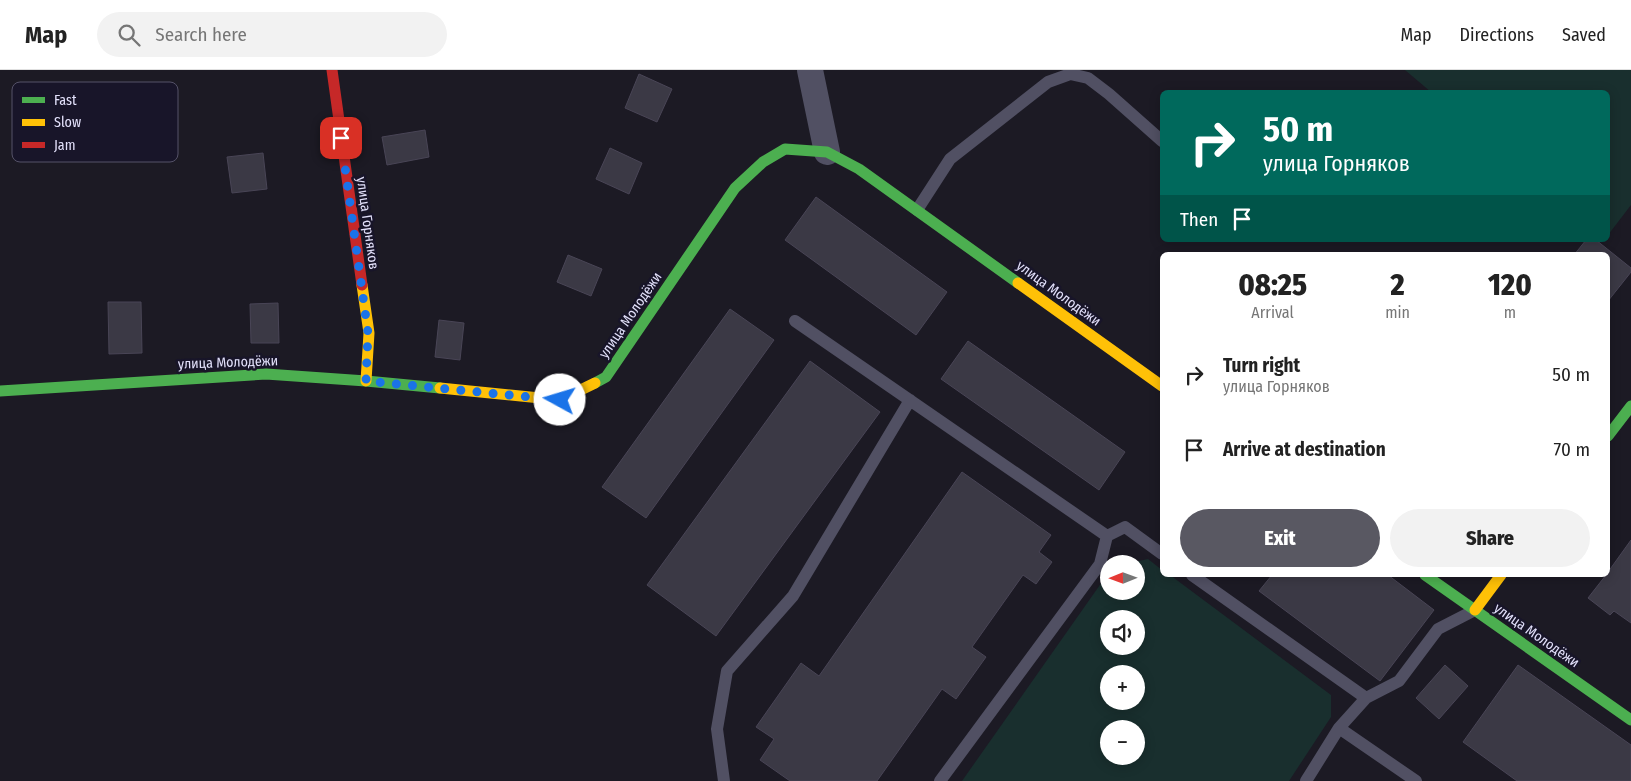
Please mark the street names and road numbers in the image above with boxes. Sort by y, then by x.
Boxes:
street label: улица Горняков [353,176,382,271]
street label: улица Молодёжи [1013,257,1104,330]
street label: улица Молодёжи [595,269,665,362]
street label: улица Молодёжи [178,352,278,373]
street label: улица Молодёжи [1491,600,1583,671]

